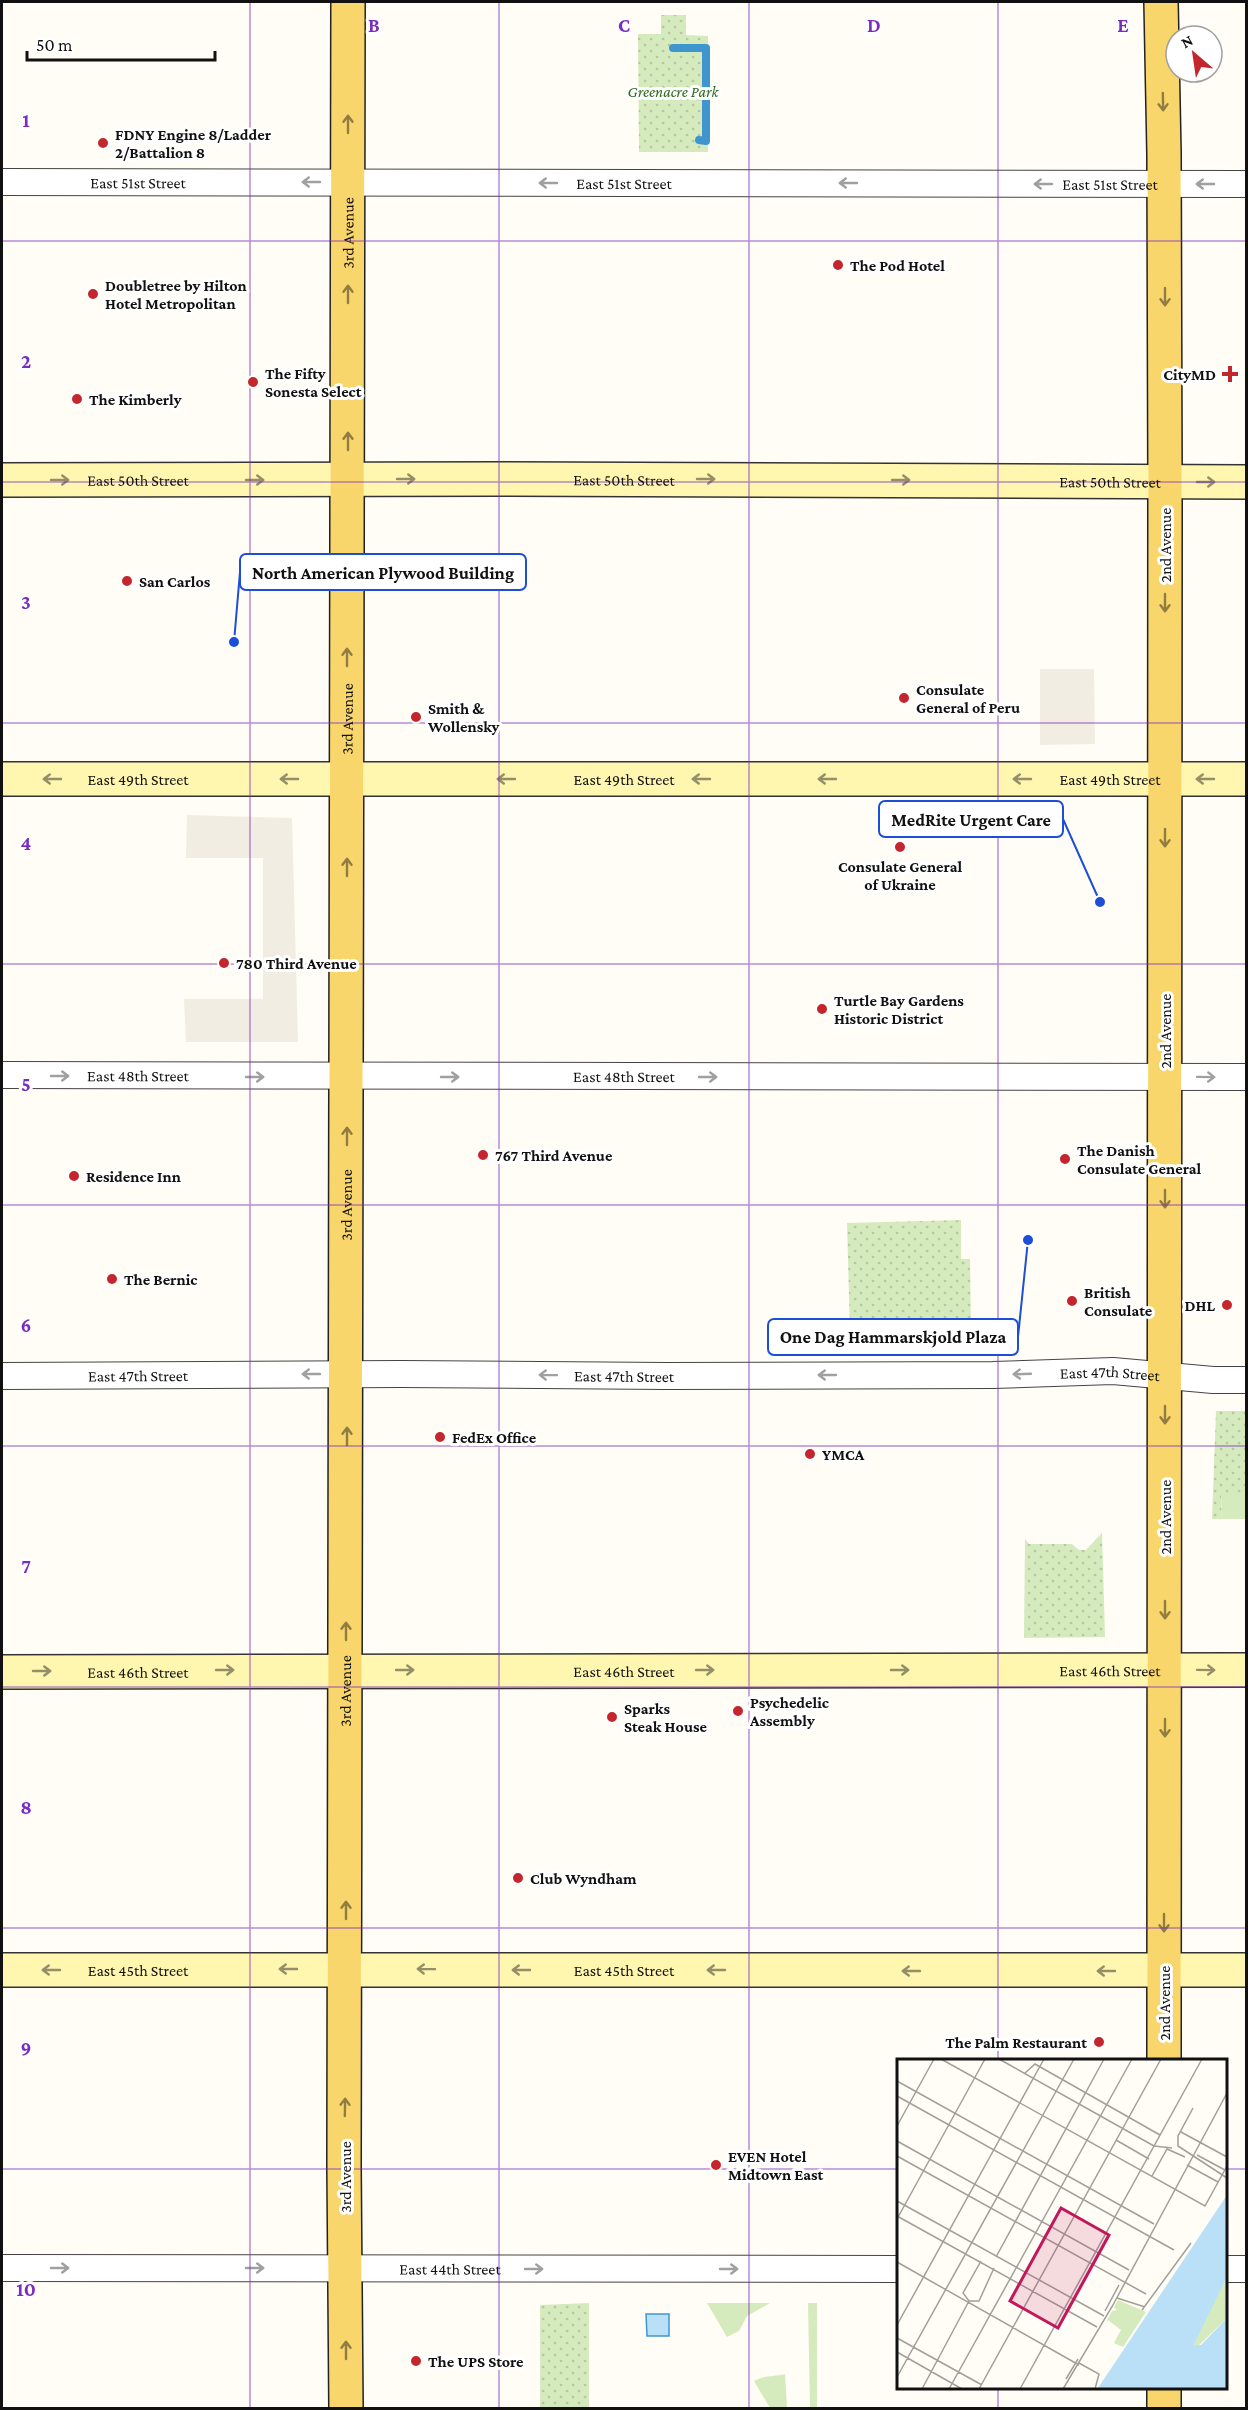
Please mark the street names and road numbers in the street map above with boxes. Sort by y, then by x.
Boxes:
street label: East 51st Street [90,174,186,191]
street label: East 51st Street [576,175,672,192]
street label: East 51st Street [1062,176,1158,193]
street label: 3rd Avenue [340,197,357,269]
street label: East 50th Street [573,471,676,489]
street label: East 50th Street [87,472,190,489]
street label: East 50th Street [1059,473,1162,491]
street label: 2nd Avenue [1157,508,1174,582]
street label: 3rd Avenue [339,683,356,755]
street label: East 49th Street [87,771,189,788]
street label: East 49th Street [573,771,675,788]
street label: East 49th Street [1059,771,1161,788]
street label: 2nd Avenue [1157,994,1174,1068]
street label: East 48th Street [87,1067,190,1084]
street label: East 48th Street [573,1068,676,1085]
street label: 3rd Avenue [338,1169,355,1241]
street label: East 47th Street [1060,1363,1161,1384]
street label: East 47th Street [88,1367,189,1385]
street label: East 47th Street [574,1367,675,1385]
street label: 2nd Avenue [1157,1480,1174,1554]
street label: 3rd Avenue [337,1655,354,1727]
street label: East 46th Street [1059,1662,1161,1679]
street label: East 46th Street [573,1663,675,1680]
street label: East 46th Street [87,1664,189,1681]
street label: East 45th Street [88,1962,189,1979]
street label: East 45th Street [574,1962,675,1979]
street label: 2nd Avenue [1156,1966,1173,2040]
street label: 3rd Avenue [337,2141,354,2213]
street label: East 44th Street [399,2260,501,2278]

